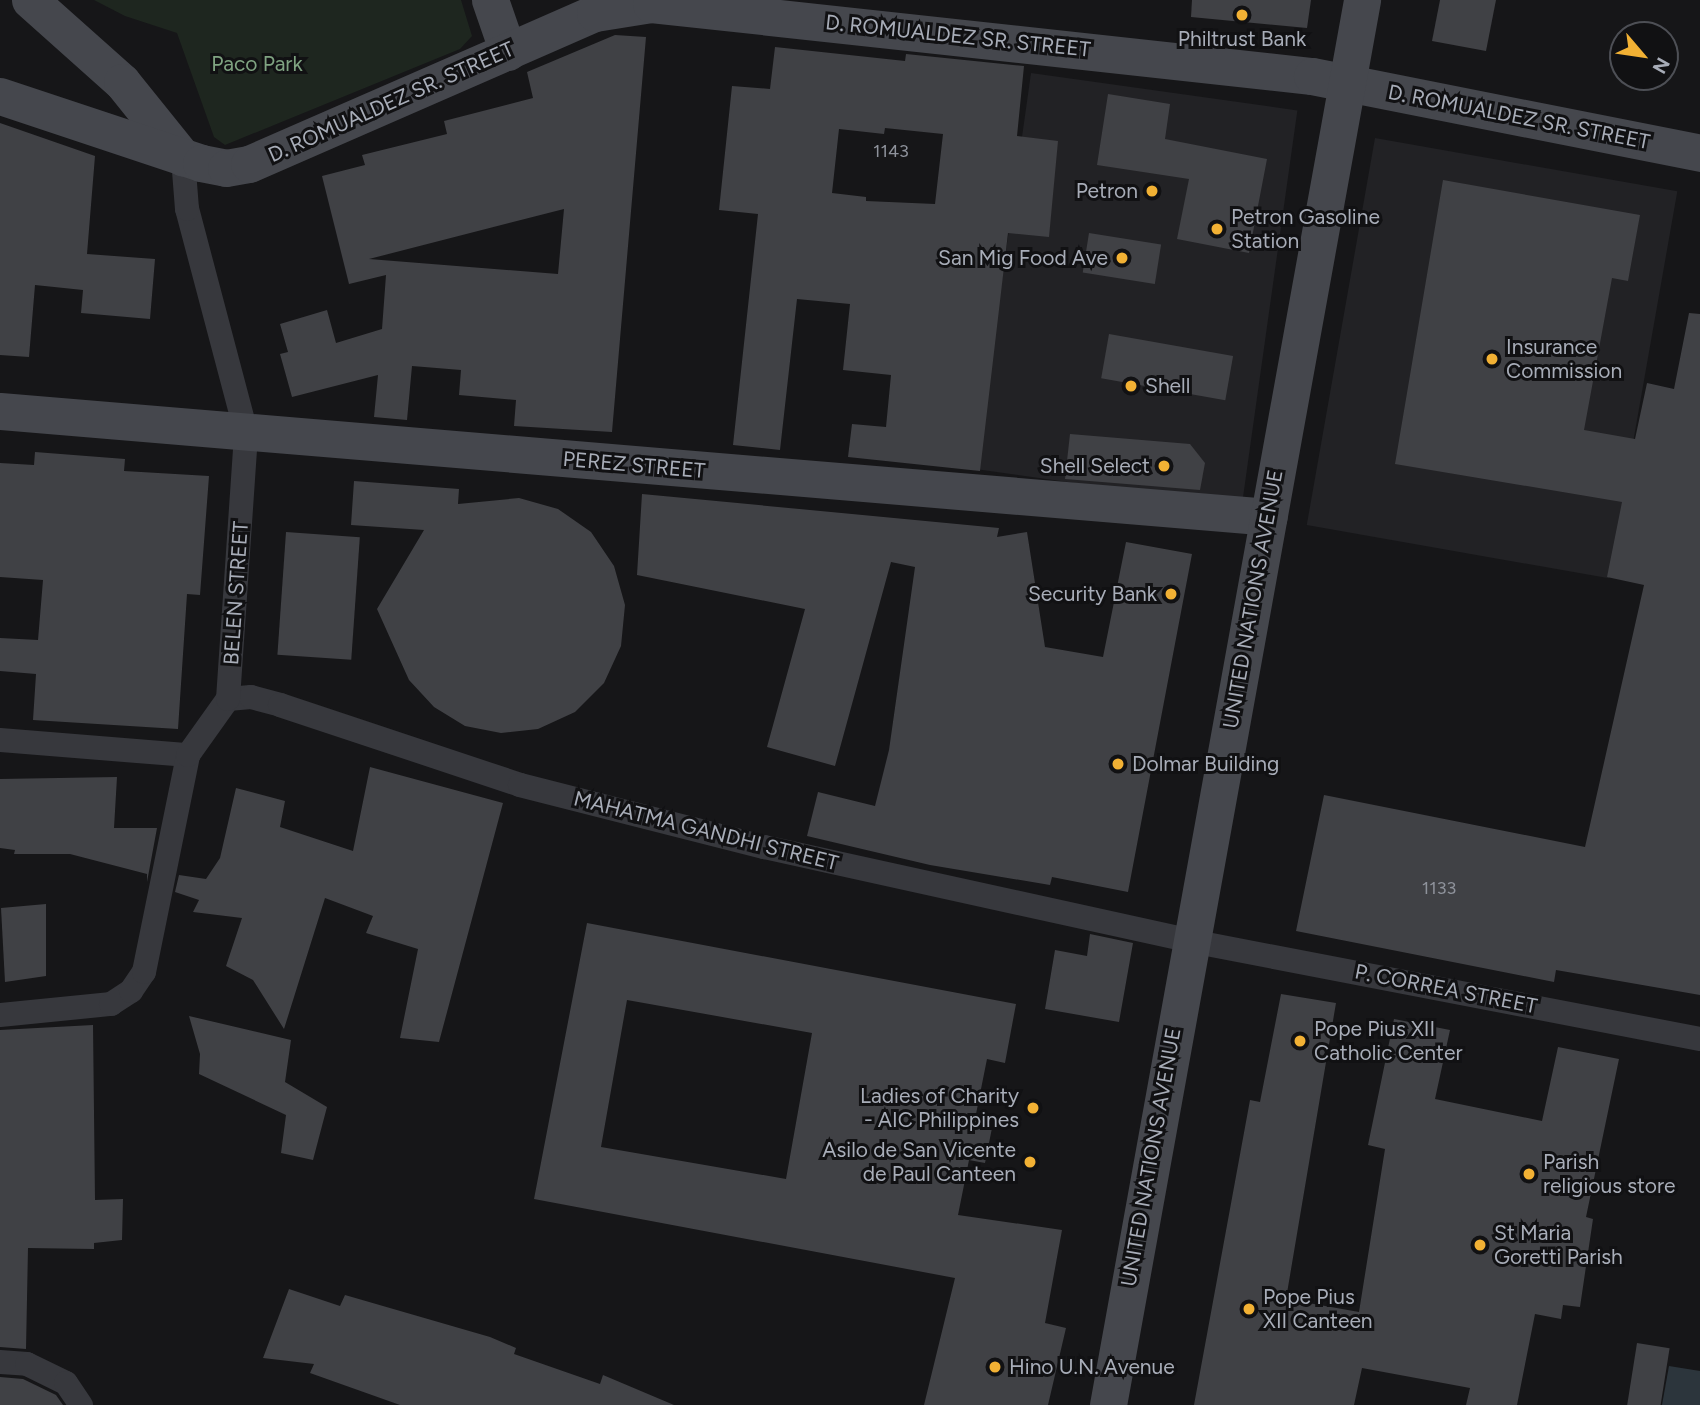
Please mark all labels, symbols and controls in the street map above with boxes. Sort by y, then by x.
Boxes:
marker: Philtrust Bank [1234,7,1250,23]
street label: D. ROMUALDEZ SR. STREET [824,10,1092,62]
north arrow [1609,21,1679,91]
place label: Philtrust Bank [1178,26,1306,52]
street label: D. ROMUALDEZ SR. STREET [264,36,518,168]
park label: Paco Park [211,51,303,77]
text: N [1647,53,1675,77]
street label: D. ROMUALDEZ SR. STREET [1386,79,1652,155]
house number: 1143 [873,140,909,162]
place label: Petron [1076,178,1138,204]
marker: Petron [1144,183,1160,199]
place label: Petron Gasoline Station [1231,204,1380,254]
marker: Petron Gasoline Station [1209,221,1225,237]
place label: San Mig Food Ave [938,245,1108,271]
marker: San Mig Food Ave [1114,250,1130,266]
place label: Insurance Commission [1506,334,1622,384]
marker: Insurance Commission [1484,351,1500,367]
place label: Shell [1145,373,1190,399]
marker: Shell [1123,378,1139,394]
street label: PEREZ STREET [562,446,706,484]
place label: Shell Select [1040,453,1150,479]
marker: Shell Select [1156,458,1172,474]
street label: UNITED NATIONS AVENUE [1218,468,1288,730]
street label: BELEN STREET [218,520,254,666]
place label: Security Bank [1028,581,1157,607]
marker: Security Bank [1163,586,1179,602]
place label: Dolmar Building [1132,751,1279,777]
marker: Dolmar Building [1110,756,1126,772]
street label: MAHATMA GANDHI STREET [571,786,841,876]
house number: 1133 [1422,877,1456,899]
street label: P. CORREA STREET [1353,959,1539,1019]
place label: Pope Pius XII Catholic Center [1314,1016,1463,1066]
street label: UNITED NATIONS AVENUE [1116,1026,1186,1288]
marker: Pope Pius XII Catholic Center [1292,1033,1308,1049]
place label: Ladies of Charity - AIC Philippines [860,1083,1019,1133]
marker: Ladies of Charity - AIC Philippines [1025,1100,1041,1116]
place label: Asilo de San Vicente de Paul Canteen [822,1137,1016,1187]
place label: Parish religious store [1543,1149,1676,1199]
marker: Asilo de San Vicente de Paul Canteen [1022,1154,1038,1170]
marker: Parish religious store [1521,1166,1537,1182]
place label: St Maria Goretti Parish [1494,1220,1623,1270]
marker: St Maria Goretti Parish [1472,1237,1488,1253]
place label: Pope Pius XII Canteen [1263,1284,1373,1334]
marker: Pope Pius XII Canteen [1241,1301,1257,1317]
place label: Hino U.N. Avenue [1009,1354,1175,1380]
marker: Hino U.N. Avenue [987,1359,1003,1375]

